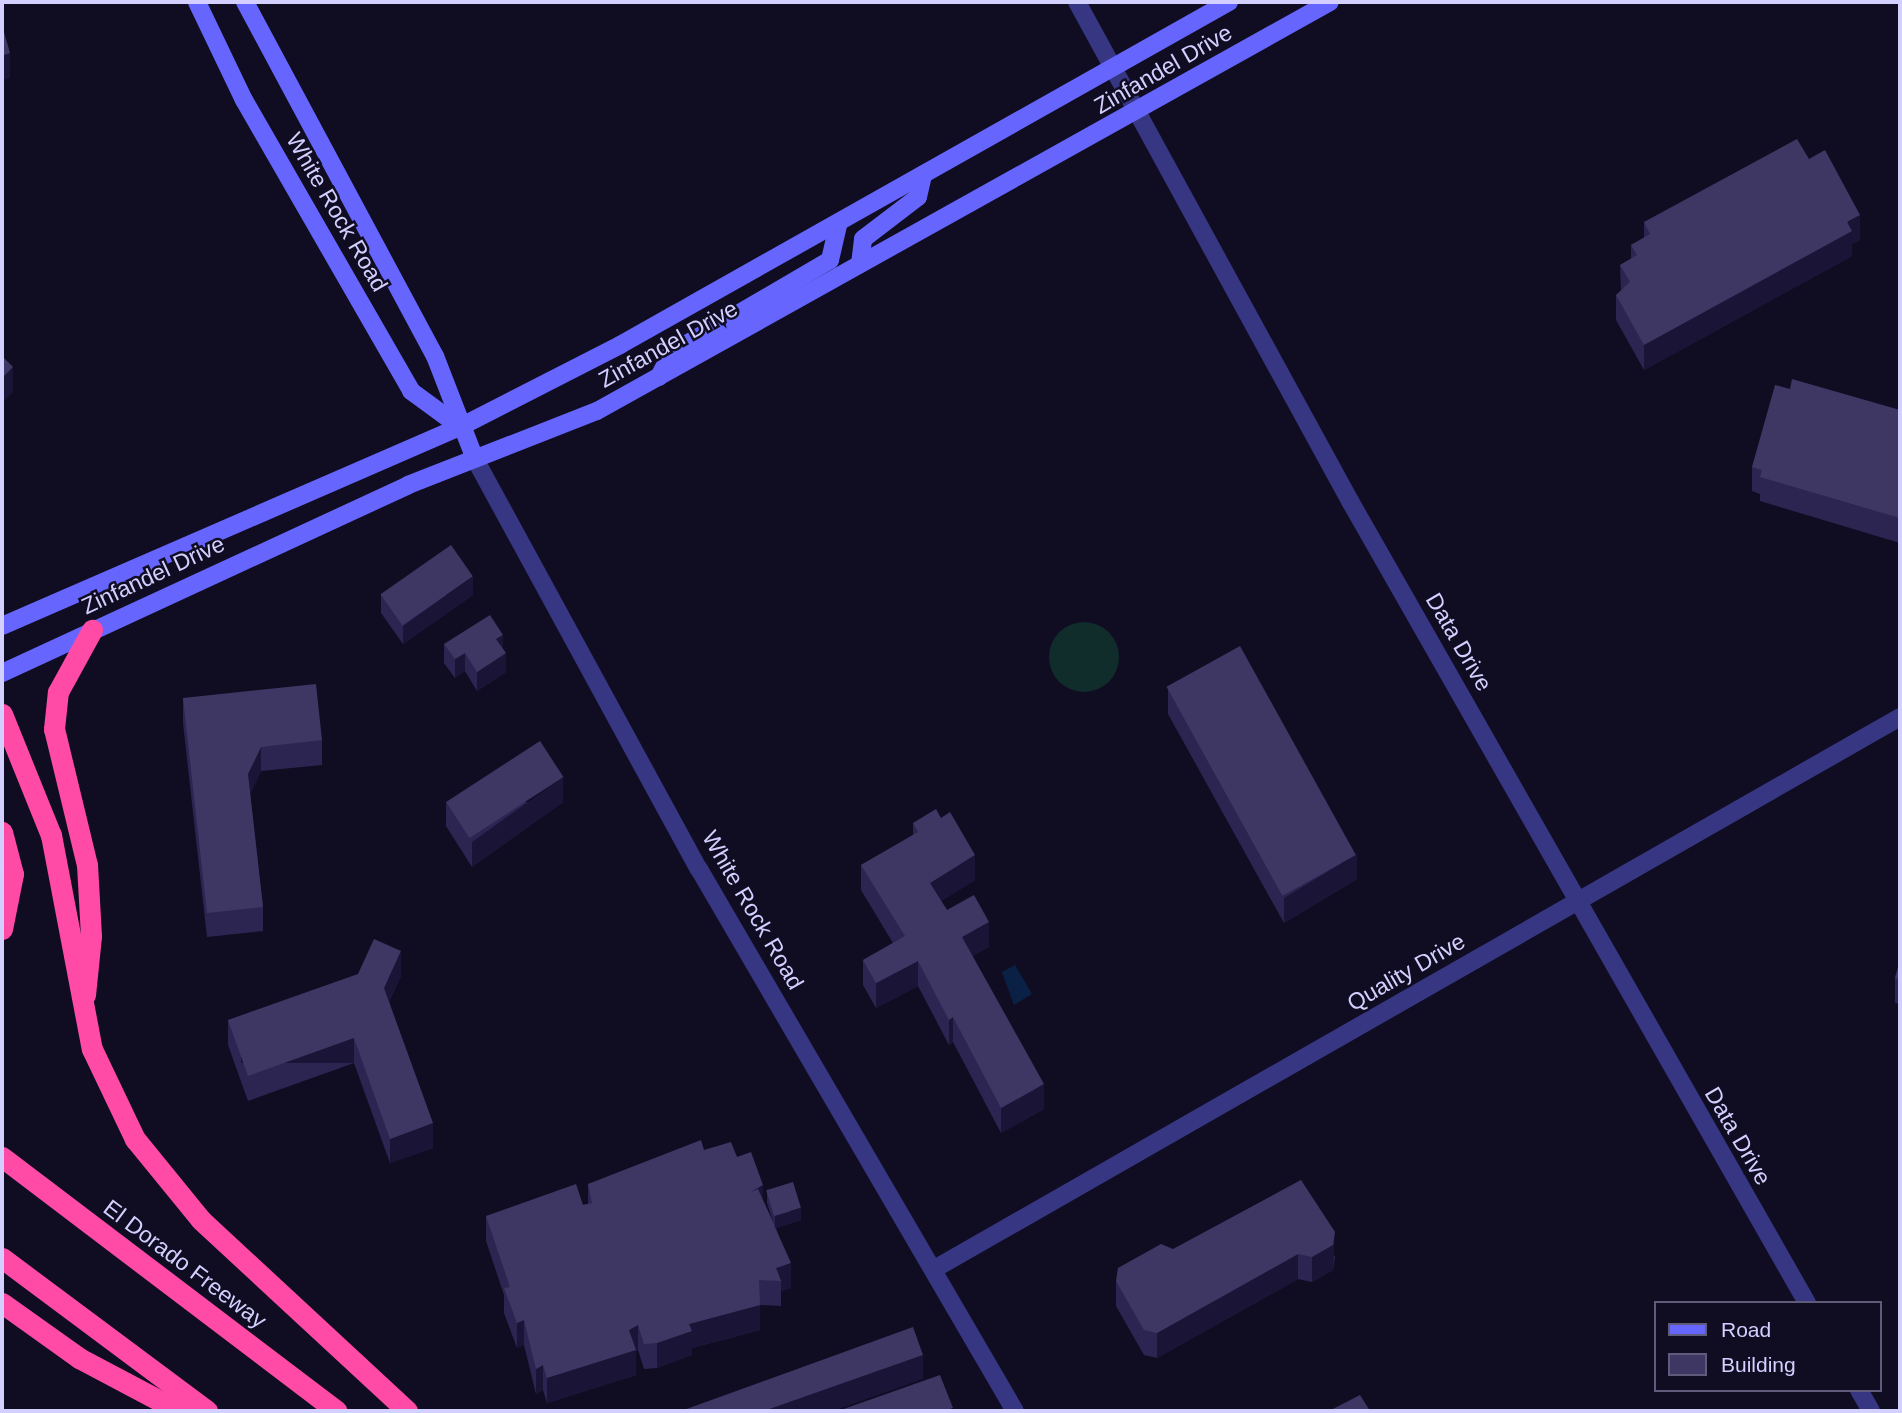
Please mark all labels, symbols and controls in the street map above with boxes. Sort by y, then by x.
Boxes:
street label: Zinfandel Drive [1089,18,1237,120]
street label: White Rock Road [280,128,394,296]
street label: Zinfandel Drive [594,294,742,394]
street label: Zinfandel Drive [77,530,229,620]
street label: Data Drive [1420,588,1498,696]
street label: White Rock Road [696,826,810,994]
street label: Quality Drive [1342,927,1470,1017]
street label: Data Drive [1699,1082,1777,1190]
street label: El Dorado Freeway [98,1194,272,1334]
legend [1654,1301,1881,1392]
text: Road [1721,1318,1771,1341]
text: Building [1721,1353,1796,1376]

